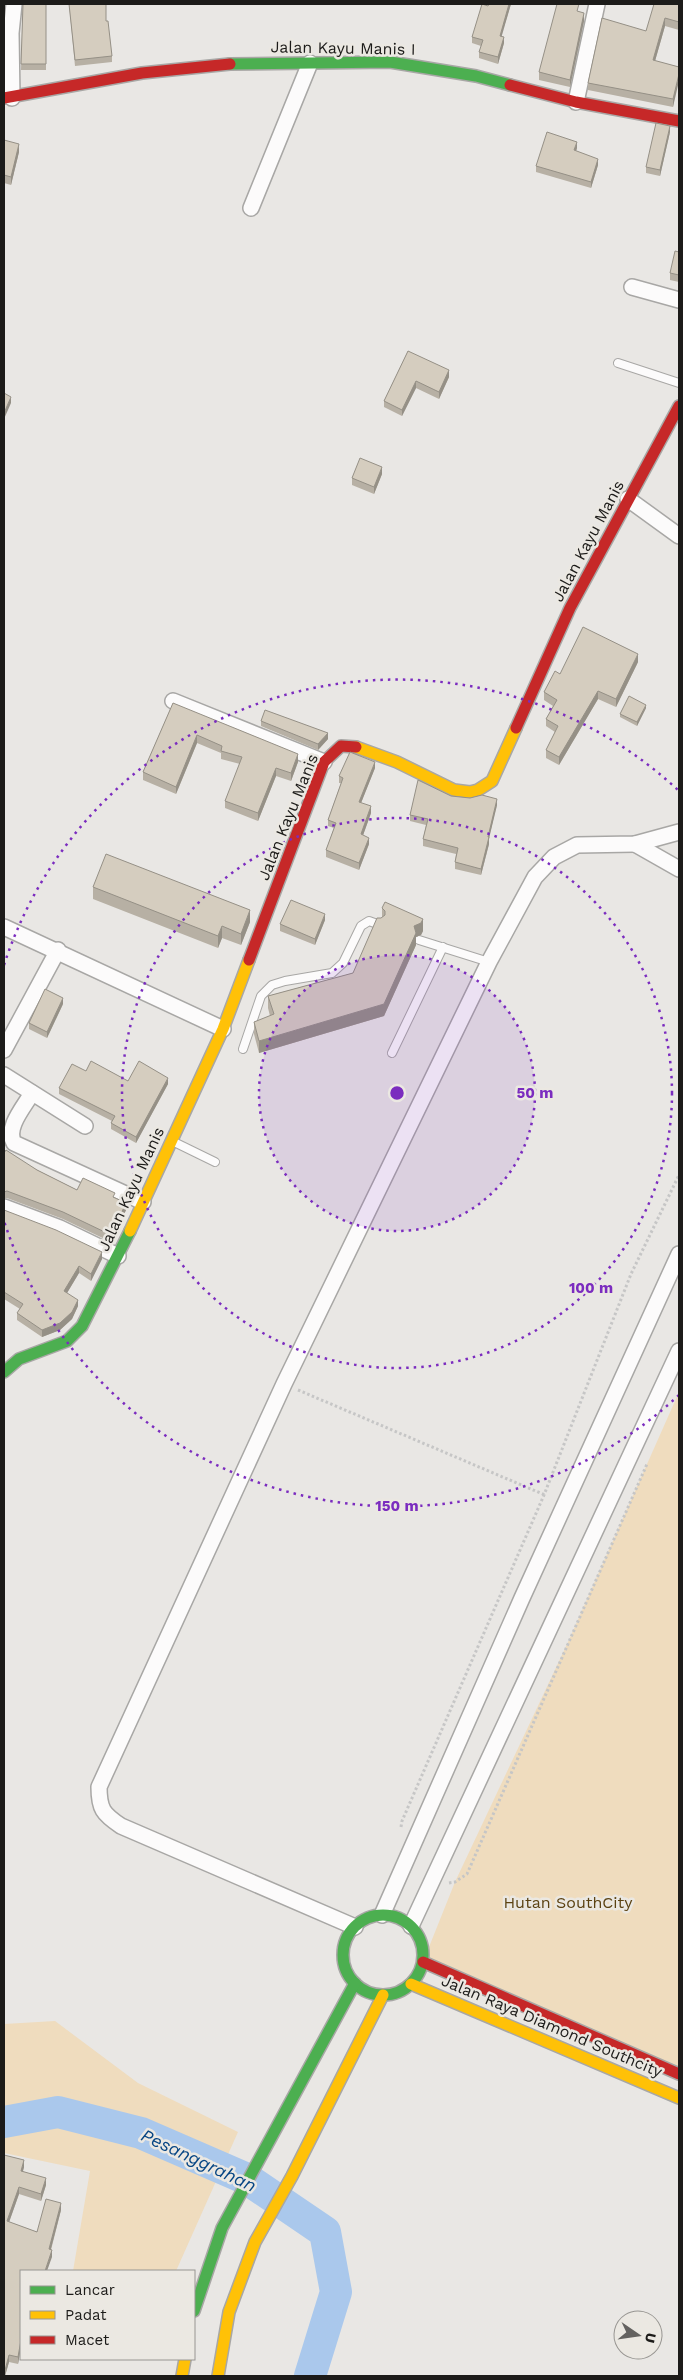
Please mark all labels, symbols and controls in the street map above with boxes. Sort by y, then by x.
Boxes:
street label: Jalan Kayu Manis I [270,37,416,59]
street label: Jalan Kayu Manis [548,477,628,605]
street label: Jalan Kayu Manis [254,751,322,883]
centre of rings [388,1084,406,1102]
text: 50 m [517,1084,553,1102]
street label: Jalan Kayu Manis [94,1124,168,1254]
text: 100 m [569,1279,613,1297]
text: 150 m [375,1497,419,1515]
park label: Hutan SouthCity [503,1893,633,1912]
street label: Jalan Raya Diamond Southcity [439,1971,666,2082]
water label: Pesanggrahan [138,2124,260,2196]
legend [20,2270,195,2360]
text: Lancar [65,2281,115,2299]
text: Padat [65,2306,107,2324]
north arrow [613,2310,663,2360]
text: Macet [65,2331,110,2349]
text: U [642,2331,660,2345]

